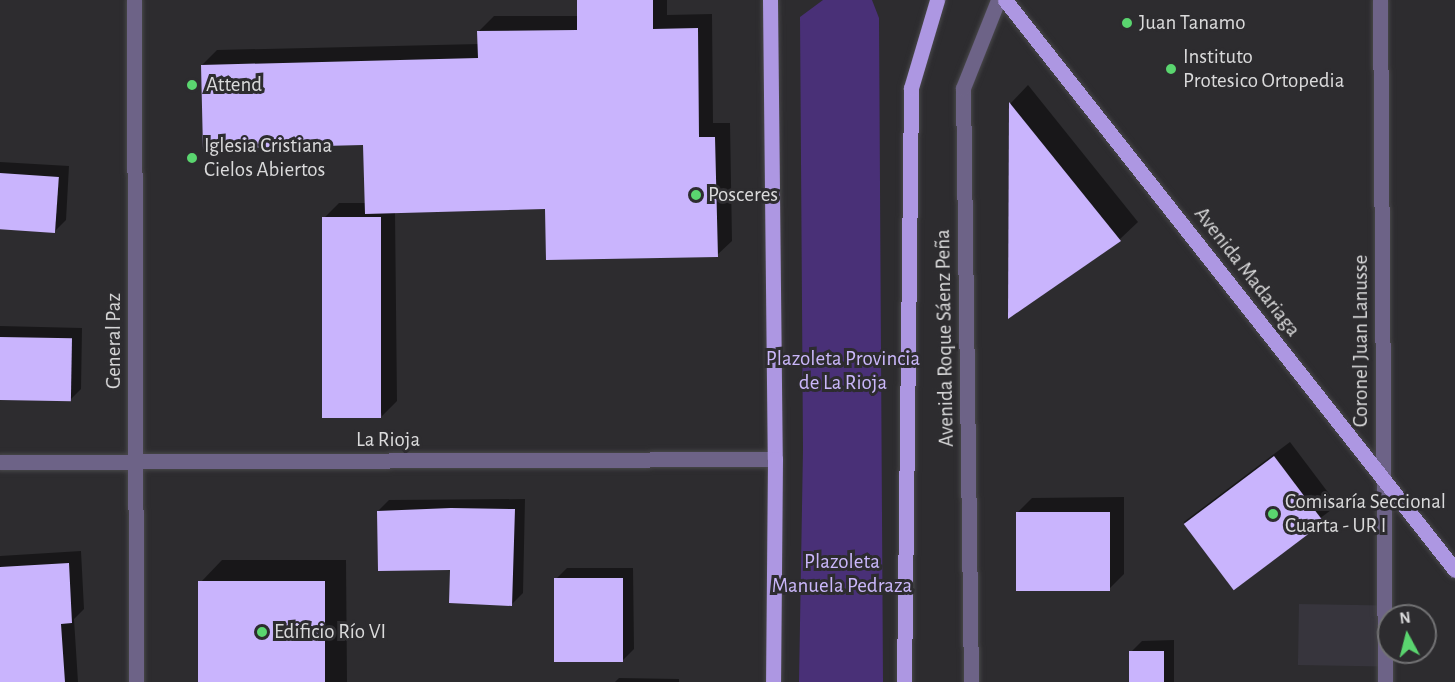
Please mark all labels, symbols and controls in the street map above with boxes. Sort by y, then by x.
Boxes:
place label: Juan Tanamo [1139,10,1246,36]
marker: Juan Tanamo [1120,16,1134,30]
place label: Instituto Protesico Ortopedia [1183,44,1344,94]
marker: Instituto Protesico Ortopedia [1164,62,1178,76]
place label: Attend [206,72,262,98]
marker: Attend [183,76,201,94]
place label: Iglesia Cristiana Cielos Abiertos [204,133,332,183]
marker: Iglesia Cristiana Cielos Abiertos [185,151,199,165]
place label: Posceres [708,182,778,208]
marker: Posceres [689,188,703,202]
street label: Avenida Madariaga [1189,202,1305,342]
street label: Avenida Roque Sáenz Peña [931,229,959,447]
street label: Coronel Juan Lanusse [1348,255,1374,427]
street label: General Paz [101,293,127,389]
park label: Plazoleta Provincia de La Rioja [766,346,920,396]
street label: La Rioja [356,427,420,453]
place label: Comisaría Seccional Cuarta - UR I [1285,489,1446,539]
marker: Comisaría Seccional Cuarta - UR I [1266,507,1280,521]
park label: Plazoleta Manuela Pedraza [772,549,912,599]
north arrow [1377,604,1437,664]
text: N [1399,610,1412,627]
place label: Edificio Río VI [274,619,386,645]
marker: Edificio Río VI [255,625,269,639]

